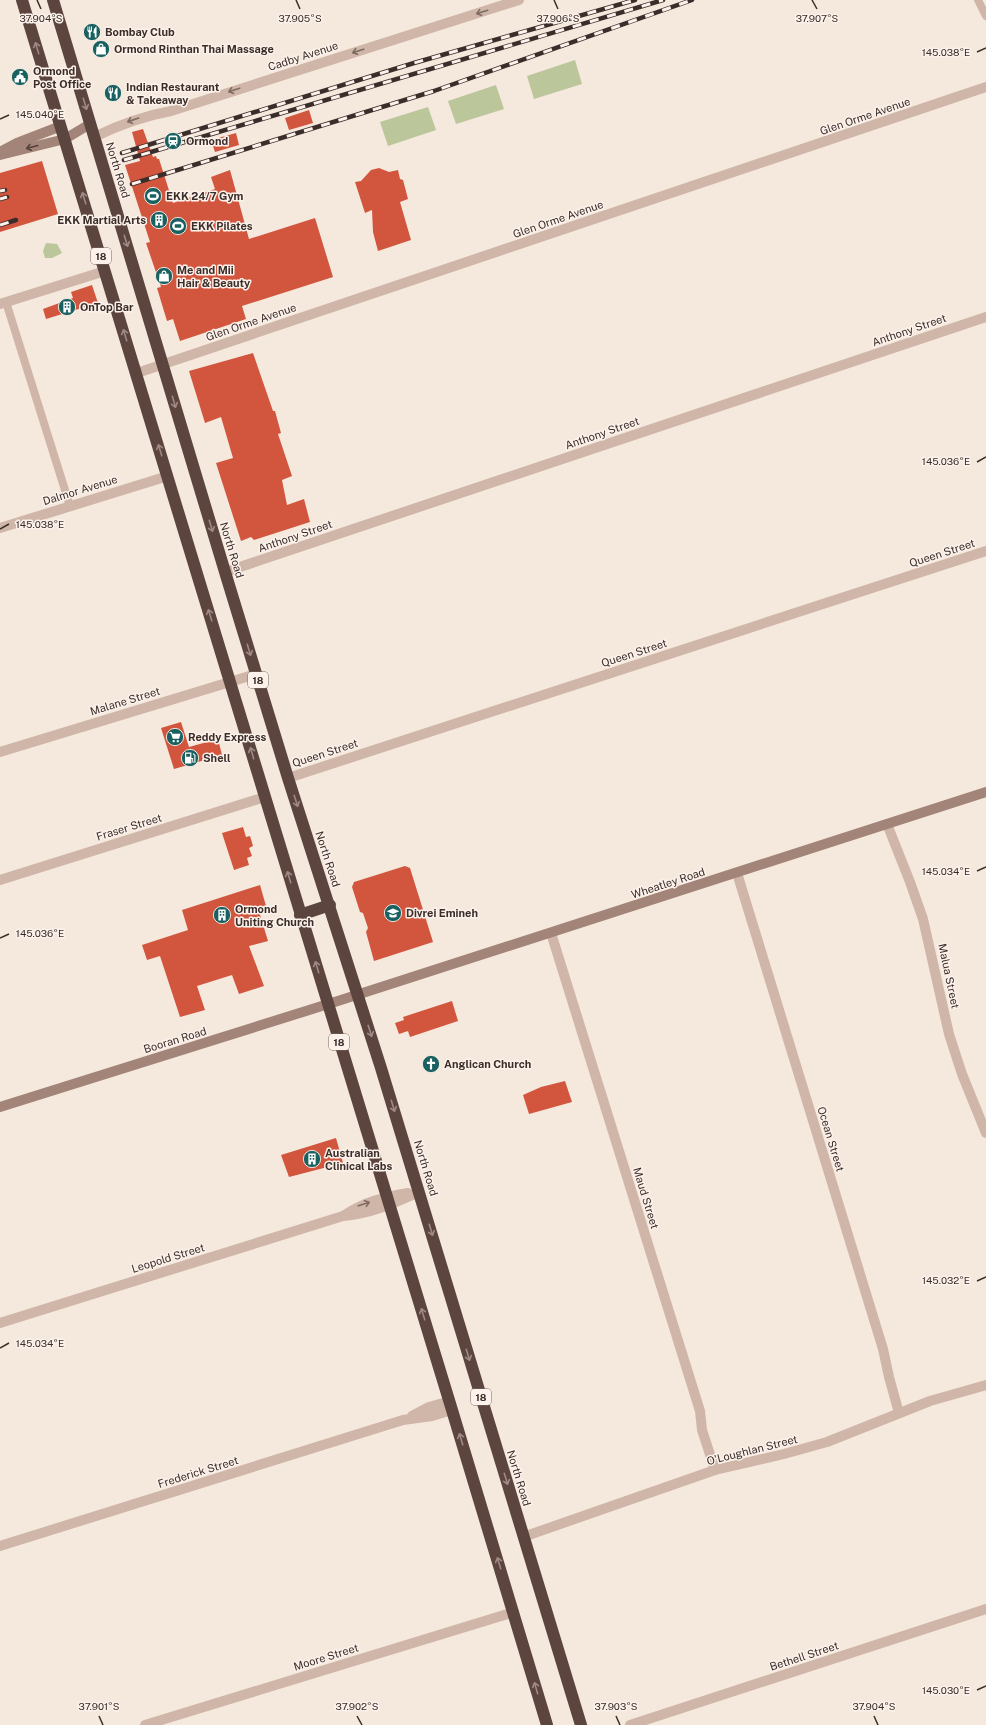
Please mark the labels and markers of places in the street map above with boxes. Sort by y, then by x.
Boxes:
restaurant icon: Bombay Club [82,22,102,42]
place label: Bombay Club [105,26,175,38]
shop icon: Ormond Rinthan Thai Massage [91,39,111,59]
place label: Ormond Rinthan Thai Massage [114,43,274,55]
place label: Ormond Post Office [33,65,91,90]
public building icon: Ormond Post Office [10,67,30,87]
place label: Indian Restaurant & Takeaway [126,81,220,106]
restaurant icon: Indian Restaurant & Takeaway [103,83,123,103]
station icon: Ormond [163,131,183,151]
place label: Ormond [186,135,228,147]
sports icon: EKK 24/7 Gym [143,186,163,206]
place label: EKK 24/7 Gym [166,190,244,202]
building icon: EKK Martial Arts [149,210,169,230]
place label: EKK Martial Arts [57,214,146,226]
sports icon: EKK Pilates [168,216,188,236]
place label: EKK Pilates [191,220,253,232]
place label: Me and Mii Hair & Beauty [177,264,251,289]
shop icon: Me and Mii Hair & Beauty [154,266,174,286]
building icon: OnTop Bar [57,297,77,317]
place label: OnTop Bar [80,301,134,313]
supermarket icon: Reddy Express [165,727,185,747]
place label: Reddy Express [188,731,266,743]
fuel station icon: Shell [180,748,200,768]
place label: Shell [203,752,231,764]
place label: Ormond Uniting Church [235,903,314,928]
school or university icon: Divrei Emineh [383,903,403,923]
building icon: Ormond Uniting Church [212,905,232,925]
place label: Divrei Emineh [406,907,478,919]
church icon: Anglican Church [421,1054,441,1074]
place label: Anglican Church [444,1058,531,1070]
place label: Australian Clinical Labs [325,1147,392,1172]
building icon: Australian Clinical Labs [302,1149,322,1169]

